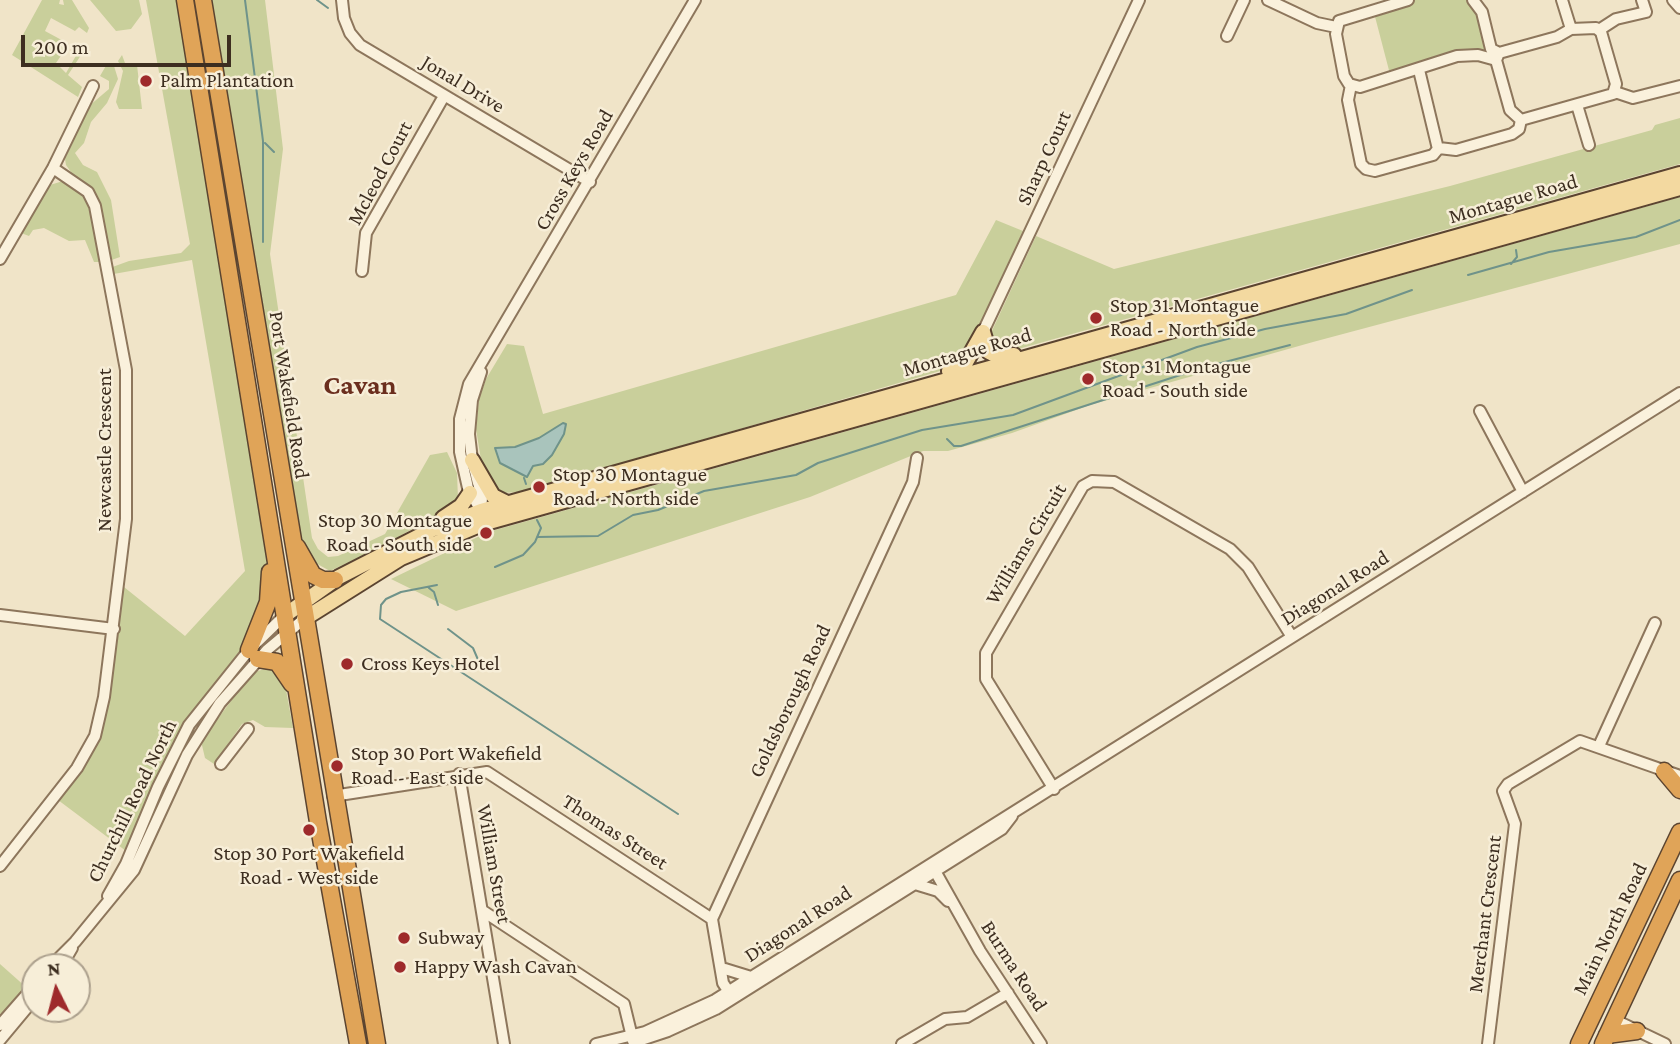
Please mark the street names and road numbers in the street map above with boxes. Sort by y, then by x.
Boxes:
street label: Jonal Drive [417,49,509,119]
street label: Cross Keys Road [529,105,619,235]
street label: Sharp Court [1011,107,1077,209]
street label: Mcleod Court [342,117,418,229]
street label: Montague Road [1446,169,1580,229]
street label: Port Wakefield Road [263,309,315,481]
street label: Montague Road [900,322,1034,382]
street label: Newcastle Crescent [92,368,118,532]
street label: Williams Circuit [980,479,1072,609]
street label: Diagonal Road [1276,545,1394,631]
street label: Goldsborough Road [743,620,837,782]
street label: Churchill Road North [82,715,182,887]
street label: Thomas Street [557,788,673,876]
street label: William Street [471,802,517,926]
street label: Merchant Crescent [1463,834,1507,994]
street label: Main North Road [1567,859,1653,999]
street label: Diagonal Road [740,880,856,968]
street label: Burma Road [975,916,1053,1016]

